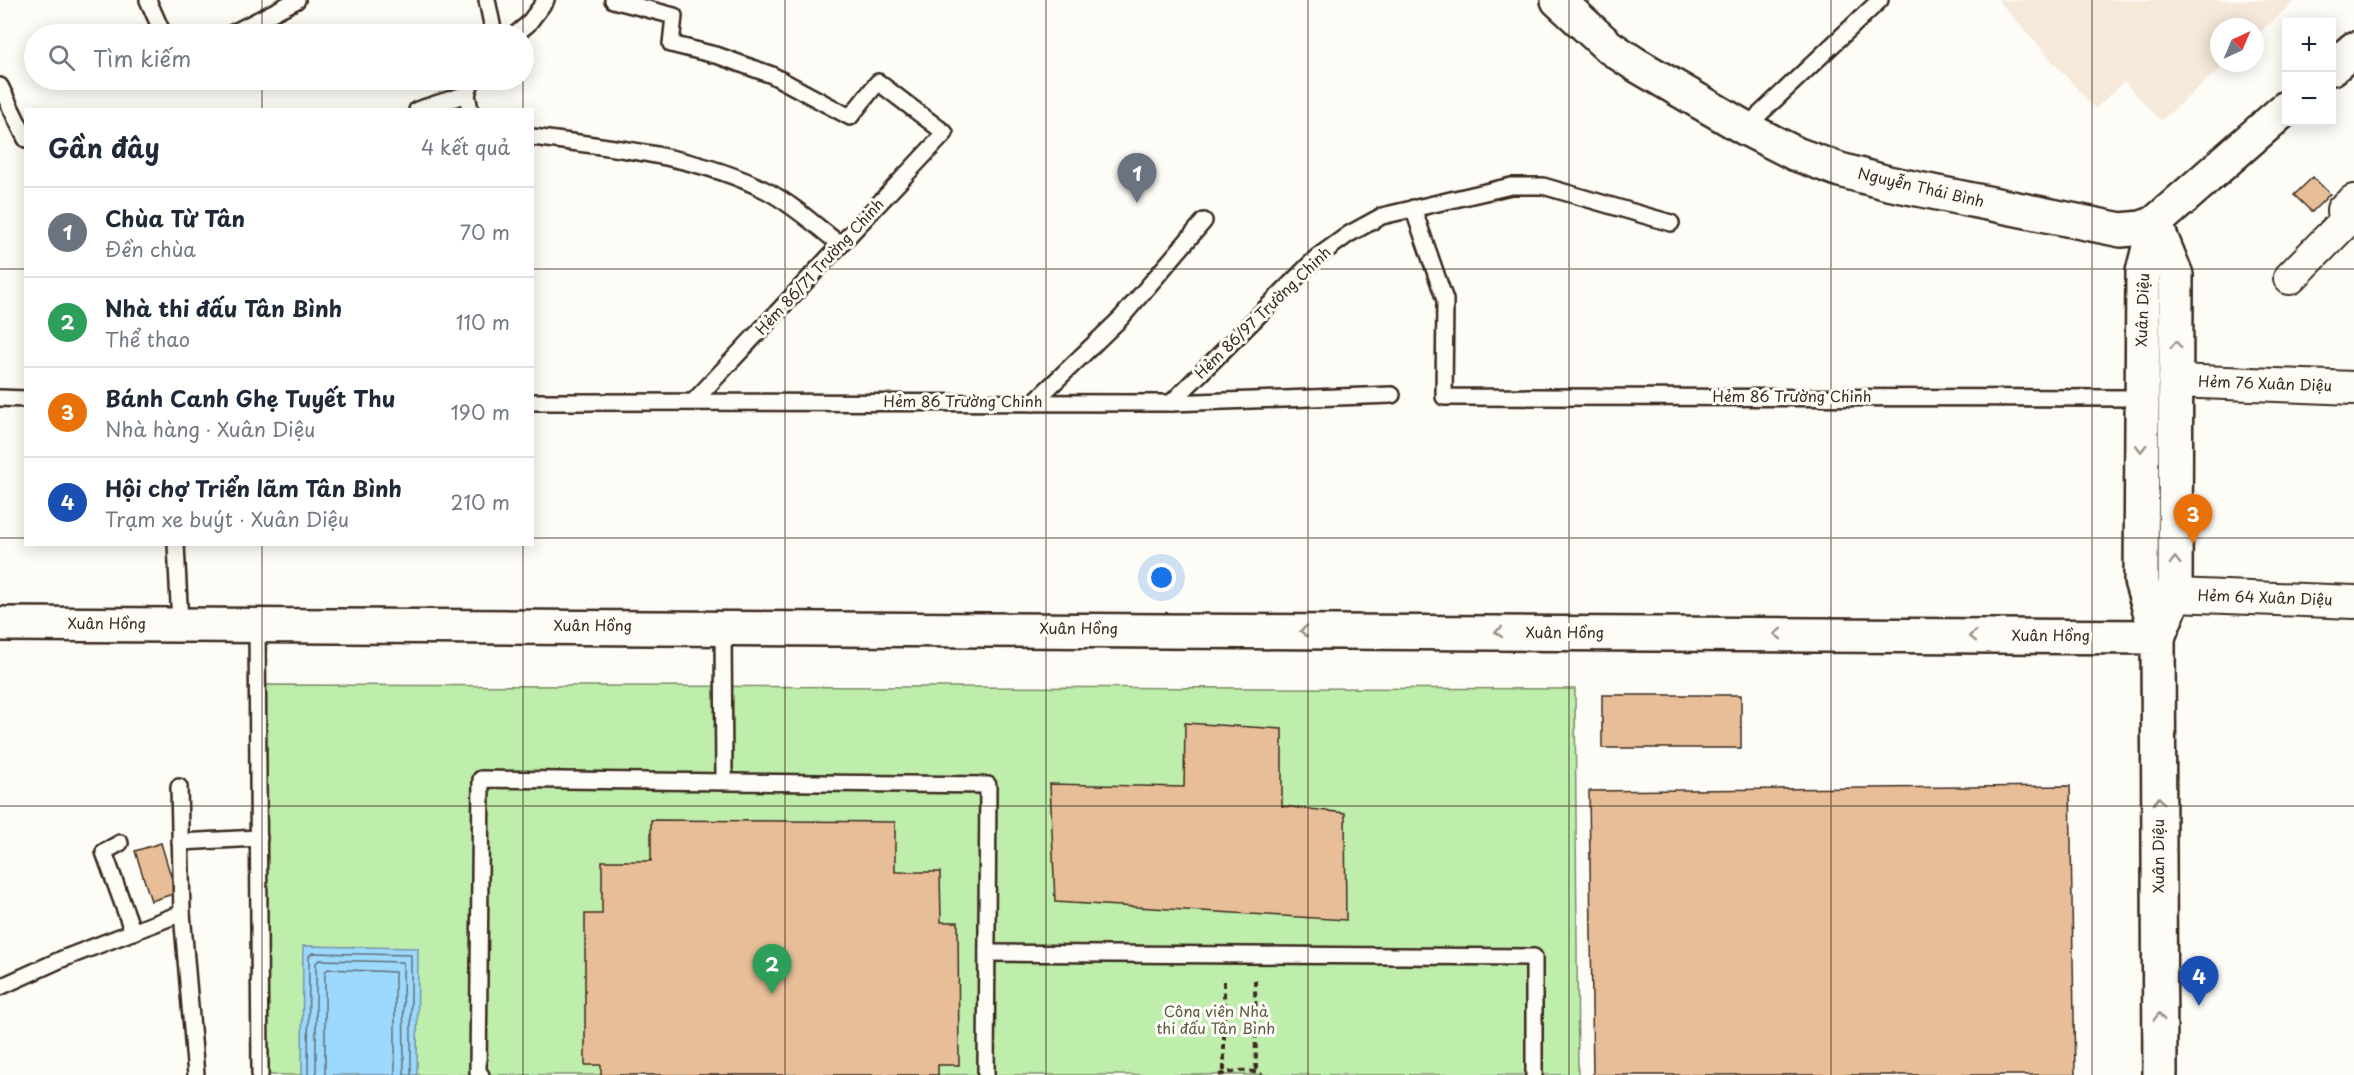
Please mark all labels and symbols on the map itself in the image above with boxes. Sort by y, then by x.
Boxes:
north arrow [2210,18,2264,72]
pin: 1 [1118,154,1156,203]
street label: Nguyễn Thái Bình [1856,161,1987,212]
street label: Hẻm 86/71 Trường Chinh [749,193,888,339]
street label: Hẻm 86/97 Trường Chinh [1189,241,1335,383]
street label: Xuân Diệu [2129,273,2154,347]
one-way arrow [2170,340,2182,349]
street label: Hẻm 76 Xuân Diệu [2198,369,2332,396]
street label: Hẻm 86 Trường Chinh [1712,384,1872,407]
street label: Hẻm 86 Trường Chinh [883,389,1043,412]
one-way arrow [2135,443,2147,452]
pin: 3 [2174,494,2212,544]
one-way arrow [2169,556,2181,565]
your location [1147,563,1176,592]
street label: Hẻm 64 Xuân Diệu [2197,583,2333,610]
street label: Xuân Hồng [68,611,146,634]
street label: Xuân Hồng [554,613,632,636]
street label: Xuân Hồng [1040,616,1118,639]
street label: Xuân Hồng [1526,620,1604,643]
street label: Xuân Hồng [2012,623,2090,646]
one-way arrow [1300,625,1309,637]
one-way arrow [1495,626,1504,638]
one-way arrow [1774,628,1783,640]
one-way arrow [1969,629,1978,642]
one-way arrow [2153,796,2165,805]
street label: Xuân Diệu [2146,819,2169,893]
pin: 2 [752,944,792,994]
pin: 4 [2180,956,2218,1006]
park label: Công viên Nhà thi đấu Tân Bình [1157,999,1275,1039]
one-way arrow [2153,1012,2165,1021]

